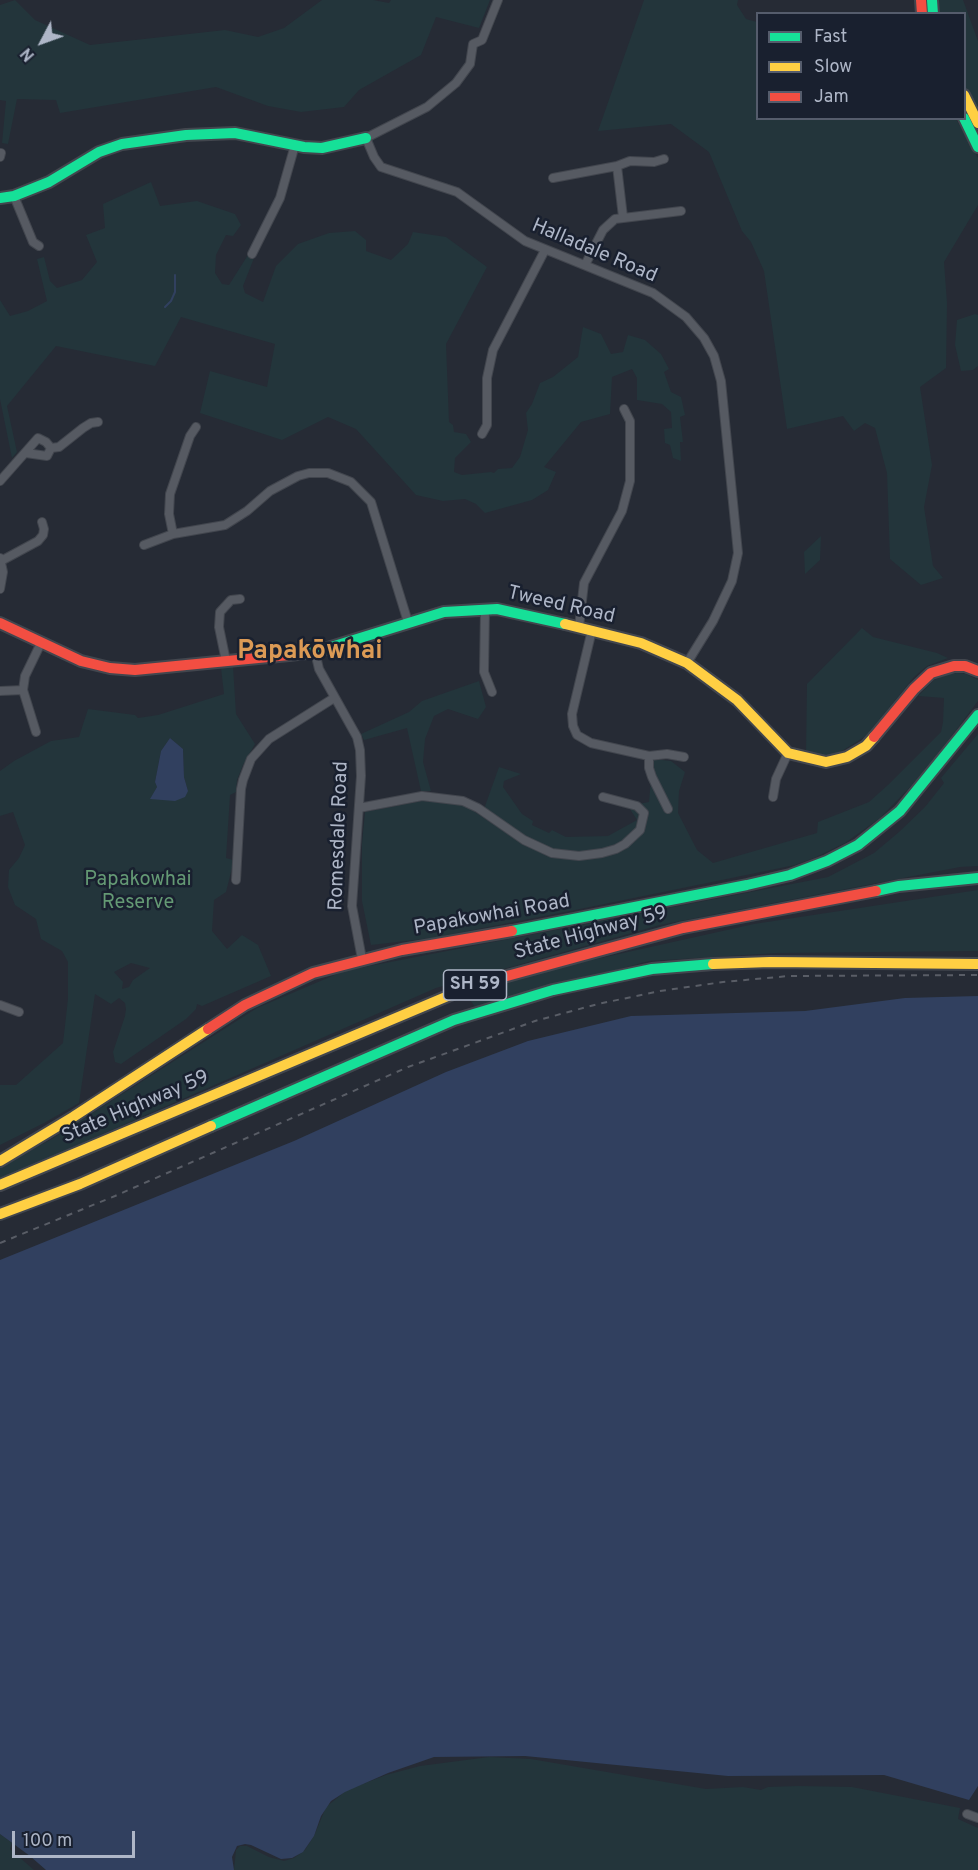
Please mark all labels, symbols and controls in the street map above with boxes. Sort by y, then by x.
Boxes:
north arrow [12,12,72,72]
legend [756,12,966,120]
text: Fast [814,26,847,49]
text: N [17,43,40,65]
text: Slow [814,56,852,79]
text: Jam [814,86,849,109]
street label: Halladale Road [528,215,660,289]
street label: Tweed Road [505,582,617,630]
district label: Papakōwhai [237,637,383,669]
street label: Romesdale Road [325,761,355,911]
park label: Papakowhai Reserve [84,869,192,916]
street label: Papakowhai Road [412,890,572,942]
street label: State Highway 59 [512,902,670,966]
road number: SH 59 [444,970,506,1000]
street label: State Highway 59 [59,1066,213,1150]
scale bar [15,1819,138,1857]
text: 100 m [23,1830,72,1853]

